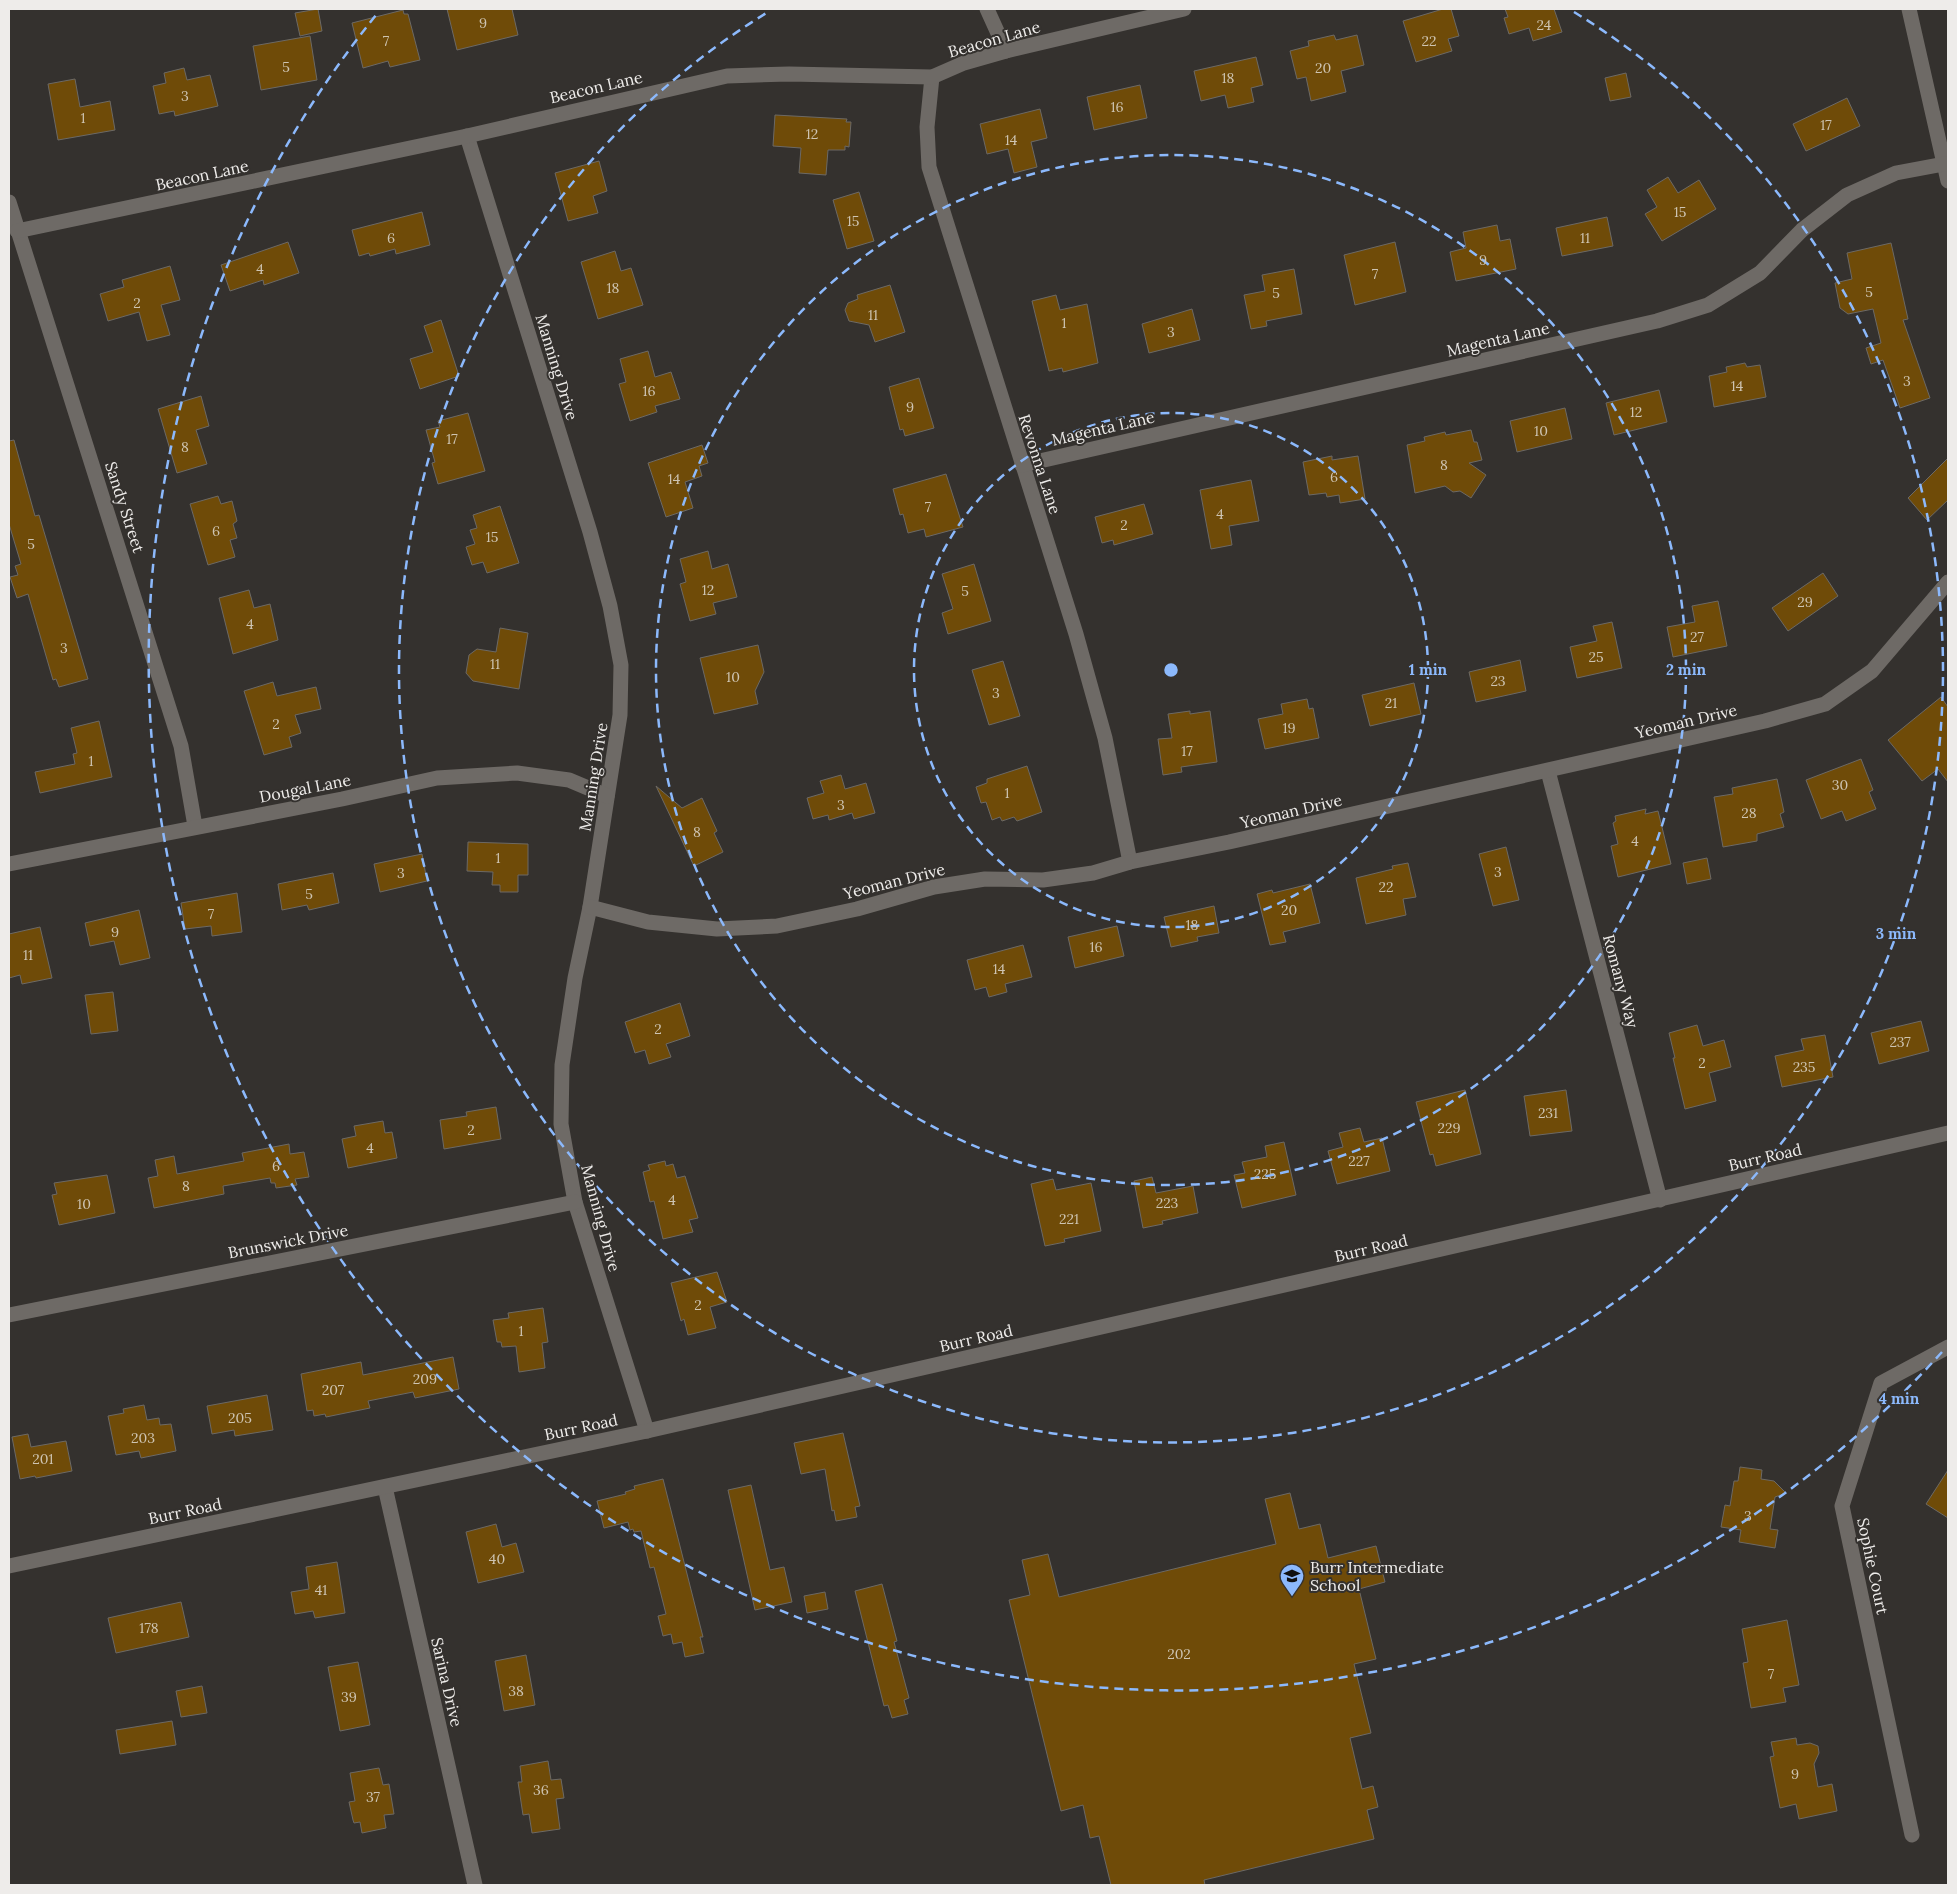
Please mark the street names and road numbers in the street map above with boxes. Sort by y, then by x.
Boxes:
street label: Beacon Lane [946,16,1043,62]
street label: Beacon Lane [548,67,645,107]
street label: Beacon Lane [154,155,251,195]
street label: Manning Drive [531,312,583,423]
street label: Magenta Lane [1445,317,1552,361]
street label: Magenta Lane [1050,406,1157,450]
street label: Revonna Lane [1014,411,1066,517]
street label: Sandy Street [101,459,149,556]
street label: Yeoman Drive [1632,700,1739,743]
street label: Manning Drive [575,721,612,833]
street label: Dougal Lane [258,769,353,807]
street label: Yeoman Drive [1237,790,1344,833]
street label: Yeoman Drive [840,859,947,904]
street label: Romany Way [1599,932,1643,1030]
street label: Burr Road [1726,1139,1804,1175]
street label: Manning Drive [577,1162,625,1274]
street label: Brunswick Drive [226,1219,350,1262]
street label: Burr Road [1332,1230,1410,1266]
street label: Burr Road [937,1320,1015,1356]
street label: Burr Road [542,1409,620,1445]
street label: Burr Road [146,1493,224,1529]
street label: Sophie Court [1853,1516,1893,1617]
street label: Sarina Drive [427,1635,467,1729]

